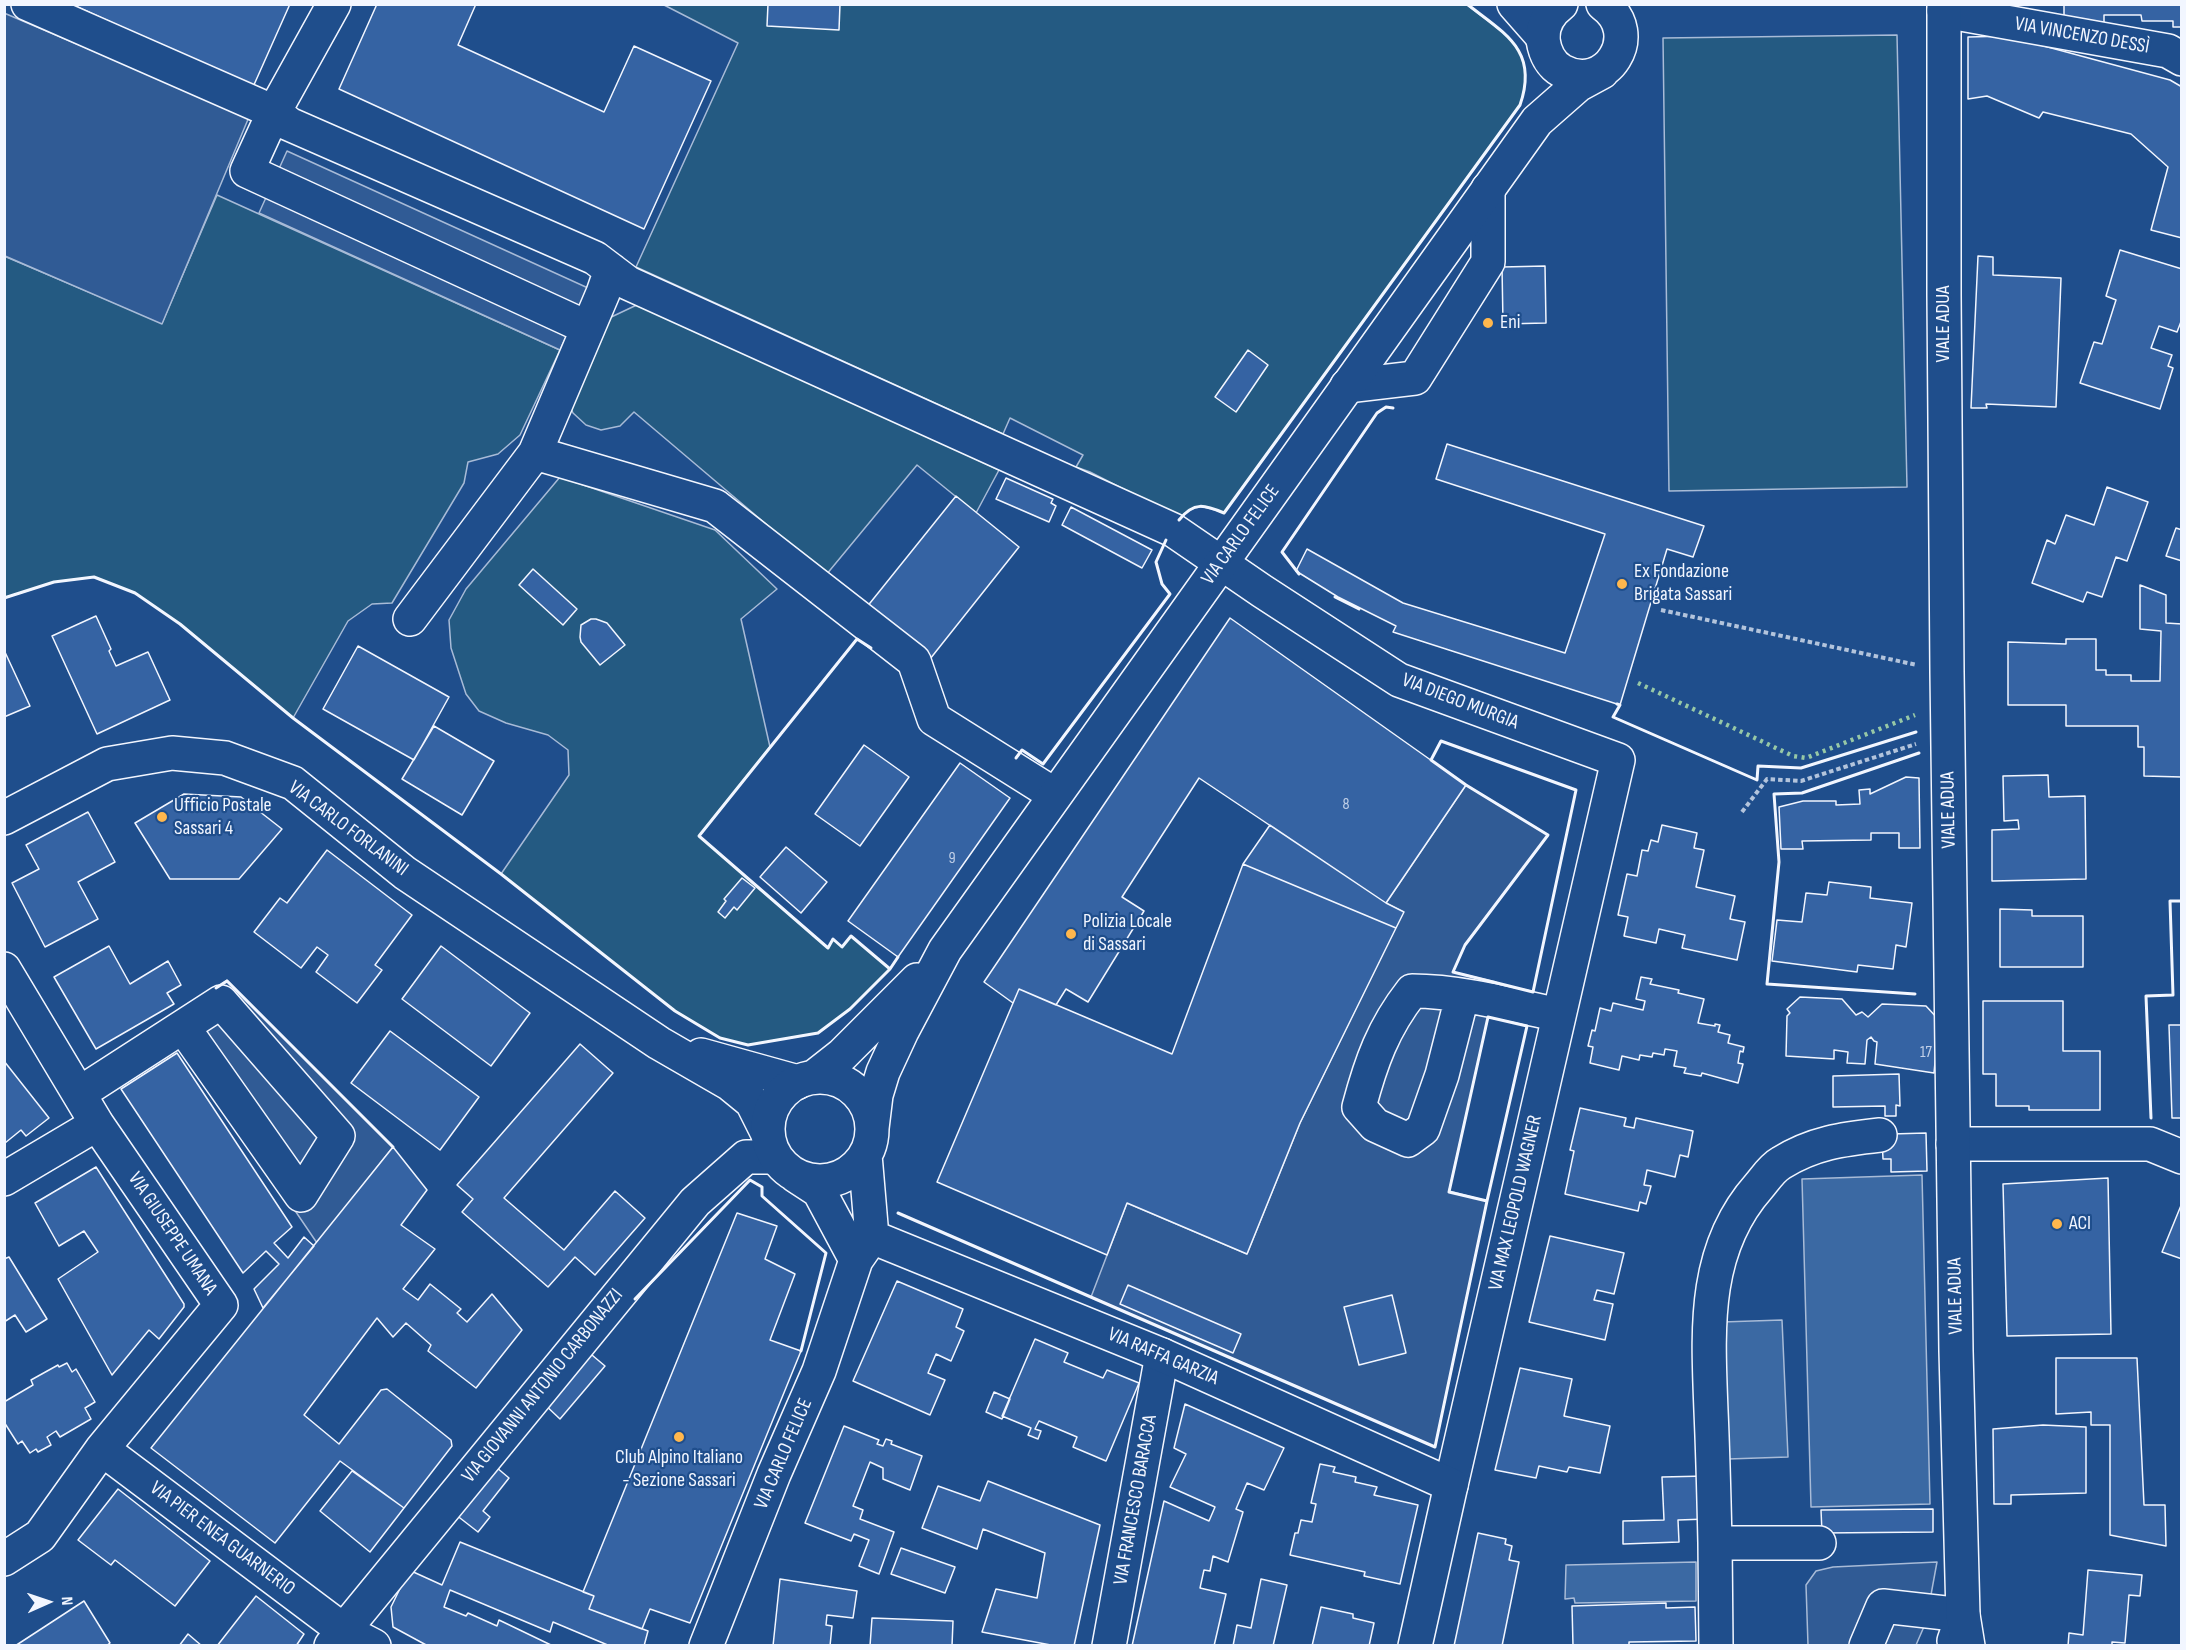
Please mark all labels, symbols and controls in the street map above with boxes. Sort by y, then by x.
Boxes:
street label: VIA VINCENZO DESSÌ [2013,12,2151,60]
street label: VIALE ADUA [1932,285,1956,363]
place label: Eni [1500,311,1521,335]
marker: Eni [1481,316,1495,330]
street label: VIA CARLO FELICE [1197,480,1285,590]
place label: Ex Fondazione Brigata Sassari [1634,560,1732,607]
marker: Ex Fondazione Brigata Sassari [1615,577,1629,591]
street label: VIA DIEGO MURGIA [1398,669,1522,735]
street label: VIALE ADUA [1936,771,1962,849]
street label: VIA CARLO FORLANINI [283,776,413,882]
place label: Ufficio Postale Sassari 4 [174,794,272,841]
house number: 8 [1342,795,1350,815]
marker: Ufficio Postale Sassari 4 [155,810,169,824]
house number: 9 [948,849,956,869]
place label: Polizia Locale di Sassari [1083,910,1172,957]
marker: Polizia Locale di Sassari [1064,927,1078,941]
house number: 17 [1920,1043,1932,1063]
street label: VIA MAX LEOPOLD WAGNER [1484,1113,1548,1293]
street label: VIA GIUSEPPE UMANA [122,1168,222,1300]
place label: ACI [2069,1212,2091,1236]
marker: ACI [2050,1217,2064,1231]
street label: VIALE ADUA [1943,1257,1969,1335]
street label: VIA GIOVANNI ANTONIO CARBONAZZI [457,1284,629,1488]
street label: VIA RAFFA GARZIA [1104,1323,1222,1391]
street label: VIA CARLO FELICE [750,1395,818,1513]
street label: VIA FRANCESCO BARACCA [1109,1413,1163,1587]
marker: Club Alpino Italiano - Sezione Sassari [672,1430,686,1444]
place label: Club Alpino Italiano - Sezione Sassari [615,1446,743,1493]
street label: VIA PIER ENEA GUARNERIO [145,1477,299,1601]
north arrow [18,1572,78,1632]
text: N [57,1596,76,1606]

